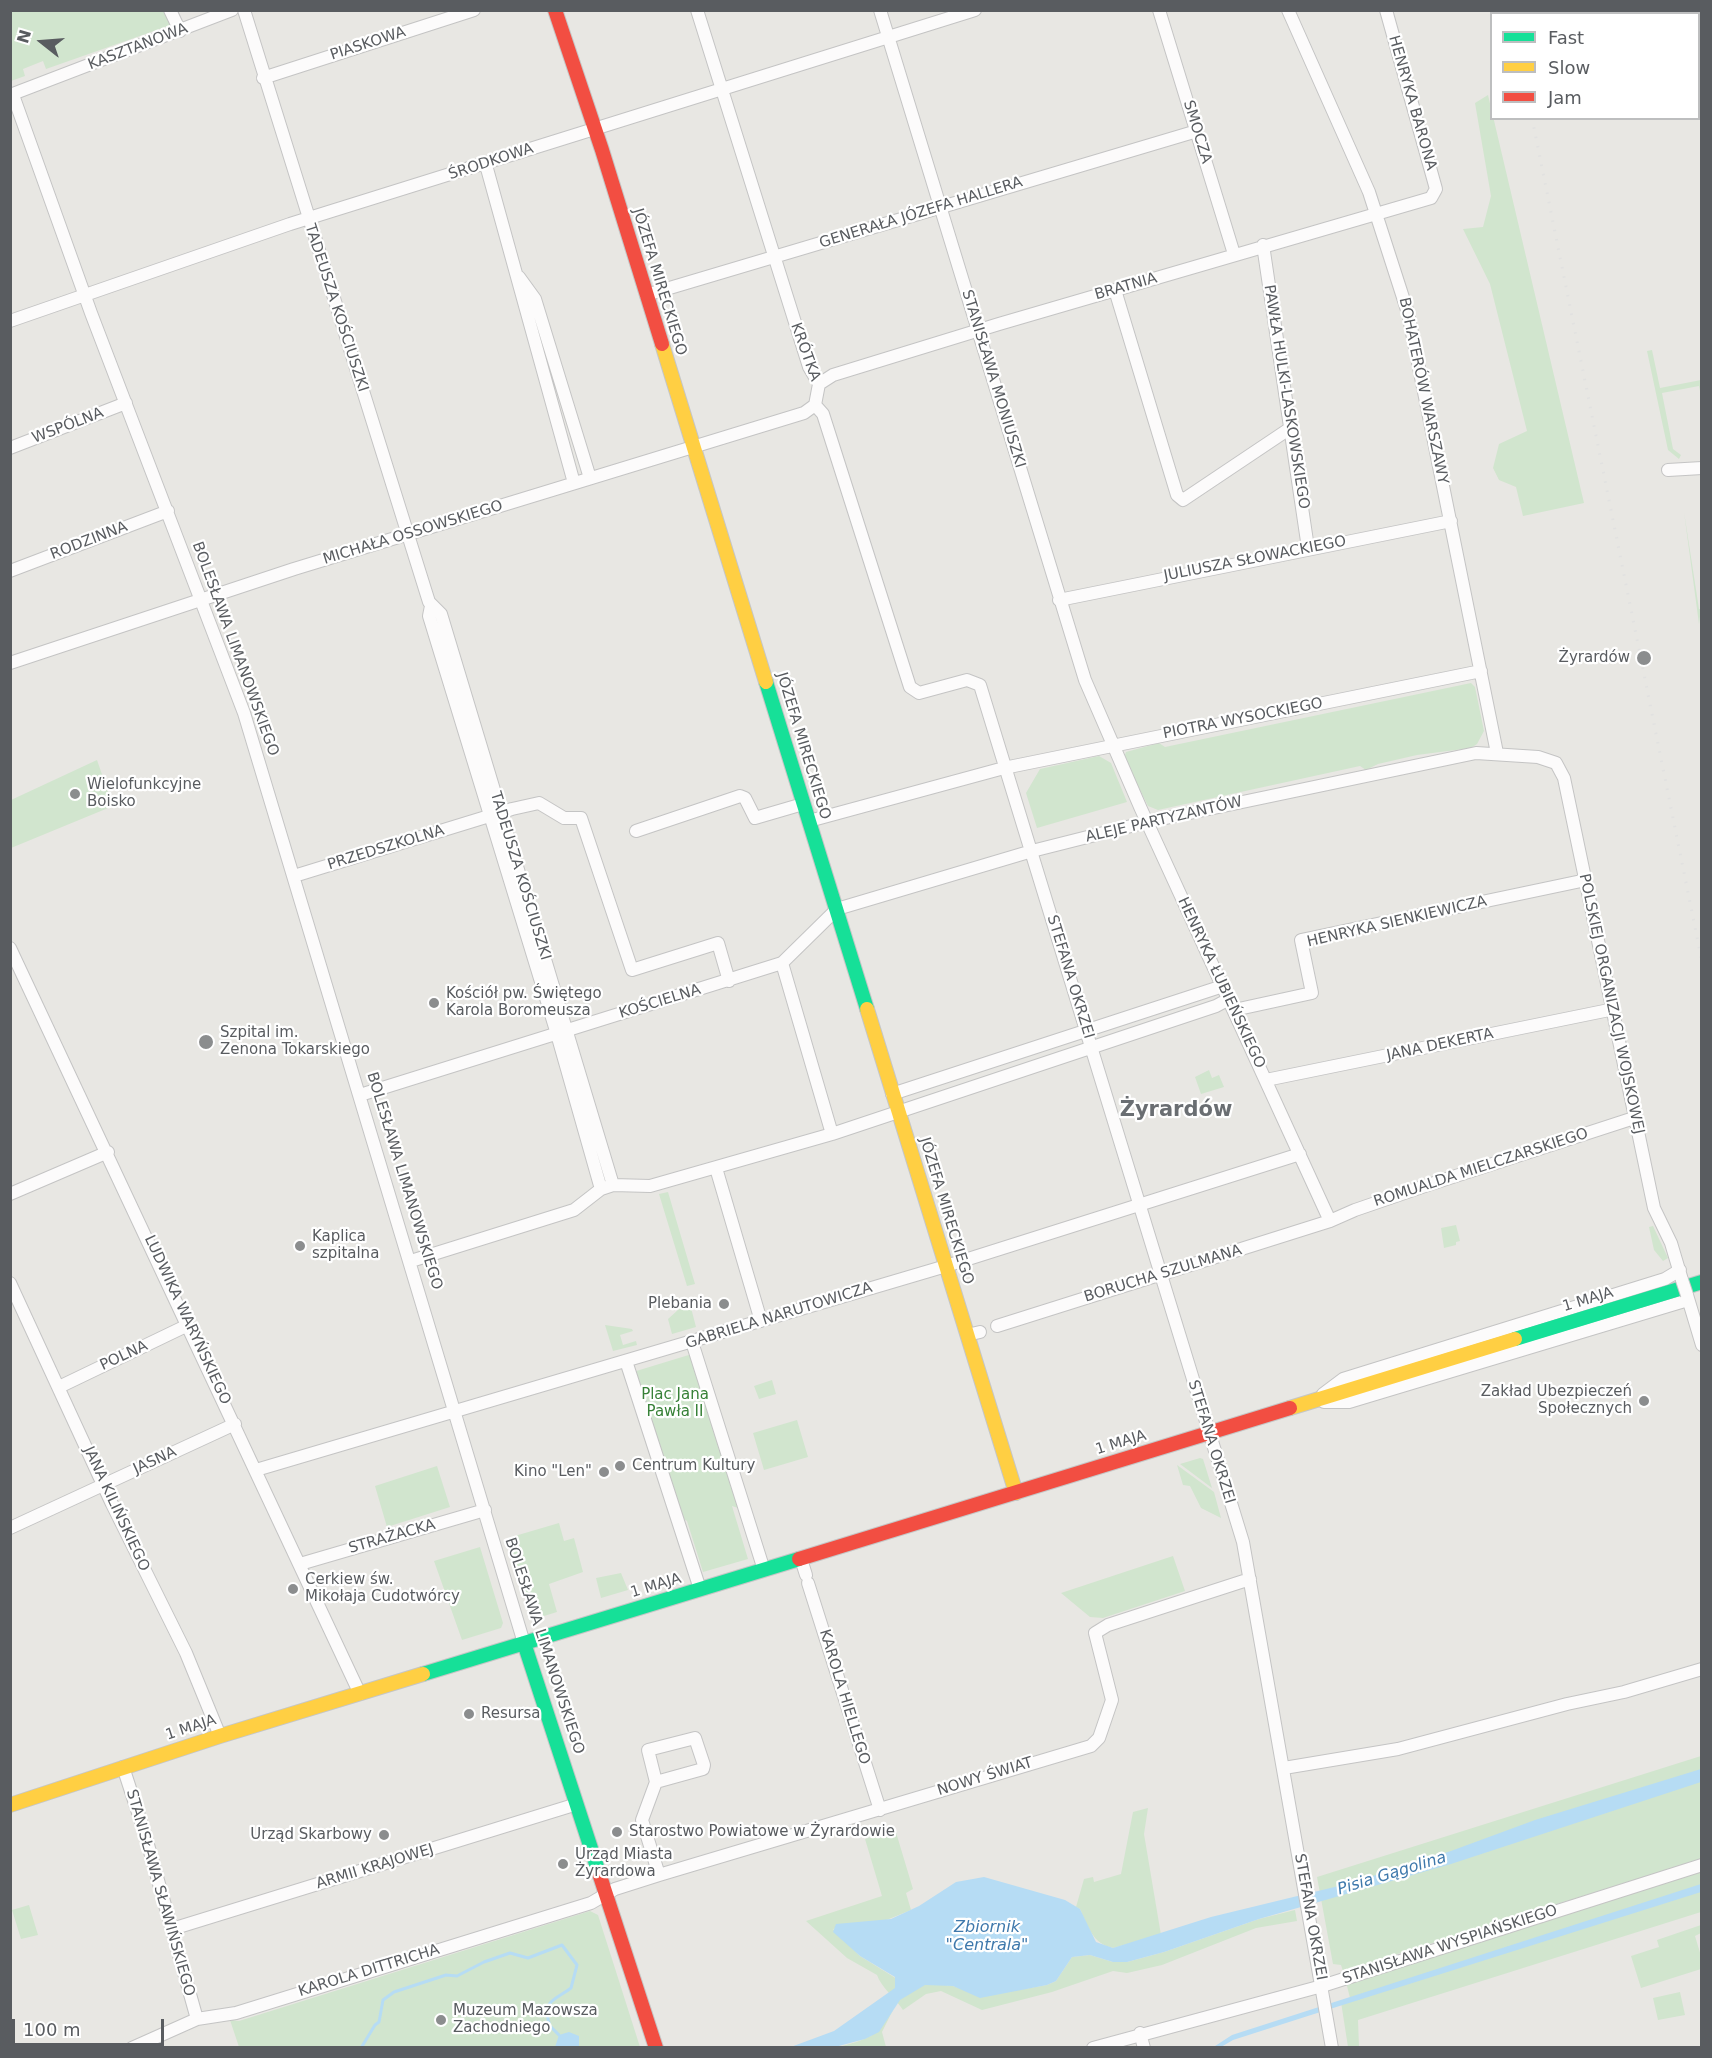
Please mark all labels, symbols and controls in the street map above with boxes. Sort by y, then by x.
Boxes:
north arrow [12,12,72,72]
legend [1490,12,1700,120]
street label: KASZTANOWA [86,20,190,74]
street label: PIASKOWA [328,23,408,65]
text: N [13,27,35,46]
text: Fast [1548,27,1584,48]
street label: HENRYKA BARONA [1384,33,1440,173]
text: Slow [1548,57,1590,78]
text: Jam [1548,87,1582,108]
street label: SMOCZA [1179,98,1215,166]
street label: ŚRODKOWA [446,140,536,184]
street label: GENERAŁA JÓZEFA HALLERA [817,173,1025,253]
street label: JÓZEFA MIRECKIEGO [628,206,690,358]
street label: TADEUSZA KOŚCIUSZKI [300,222,372,394]
street label: BRATNIA [1093,269,1159,305]
street label: PAWŁA HULKI-LASKOWSKIEGO [1259,284,1313,510]
street label: STANISŁAWA MONIUSZKI [957,288,1029,470]
street label: BOHATERÓW WARSZAWY [1394,296,1452,486]
street label: KRÓTKA [786,320,824,384]
street label: WSPÓLNA [30,404,106,448]
street label: MICHAŁA OSSOWSKIEGO [321,497,505,569]
street label: RODZINNA [48,518,130,564]
street label: JULIUSZA SŁOWACKIEGO [1162,532,1348,586]
street label: BOLESŁAWA LIMANOWSKIEGO [188,539,282,759]
place label: Żyrardów [1559,649,1630,667]
marker: Żyrardów [1635,649,1653,667]
street label: JÓZEFA MIRECKIEGO [772,670,834,822]
street label: PIOTRA WYSOCKIEGO [1162,695,1324,743]
place label: Wielofunkcyjne Boisko [87,776,201,811]
marker: Wielofunkcyjne Boisko [68,787,82,801]
street label: TADEUSZA KOŚCIUSZKI [486,790,554,962]
street label: ALEJE PARTYZANTÓW [1084,793,1244,847]
street label: PRZEDSZKOLNA [325,822,447,874]
street label: POLSKIEJ ORGANIZACJI WOJSKOWEJ [1575,872,1647,1136]
street label: HENRYKA SIENKIEWICZA [1305,893,1489,951]
street label: HENRYKA ŁUBIEŃSKIEGO [1173,895,1269,1071]
street label: STEFANA OKRZEI [1043,913,1097,1041]
street label: KOŚCIELNA [617,981,703,1023]
place label: Kościół pw. Świętego Karola Boromeusza [446,985,602,1020]
marker: Kościół pw. Świętego Karola Boromeusza [427,996,441,1010]
place label: Szpital im. Zenona Tokarskiego [220,1024,370,1059]
street label: JANA DEKERTA [1385,1025,1495,1065]
marker: Szpital im. Zenona Tokarskiego [197,1033,215,1051]
street label: BOLESŁAWA LIMANOWSKIEGO [362,1070,446,1292]
district label: Żyrardów [1120,1098,1232,1124]
street label: ROMUALDA MIELCZARSKIEGO [1372,1125,1590,1211]
street label: JÓZEFA MIRECKIEGO [915,1135,977,1287]
place label: Kaplica szpitalna [312,1228,379,1263]
street label: LUDWIKA WARYŃSKIEGO [140,1232,234,1408]
marker: Kaplica szpitalna [293,1239,307,1253]
street label: BORUCHA SZULMANA [1082,1241,1244,1307]
street label: GABRIELA NARUTOWICZA [683,1279,875,1353]
street label: 1 MAJA [1561,1284,1615,1316]
place label: Plebania [648,1295,712,1313]
marker: Plebania [717,1297,731,1311]
street label: POLNA [97,1337,151,1375]
street label: STEFANA OKRZEI [1184,1378,1238,1506]
place label: Zakład Ubezpieczeń Społecznych [1481,1383,1632,1418]
park label: Plac Jana Pawła II [641,1386,709,1421]
marker: Zakład Ubezpieczeń Społecznych [1637,1394,1651,1408]
street label: 1 MAJA [1094,1427,1148,1459]
street label: JASNA [131,1443,179,1479]
street label: JANA KILIŃSKIEGO [79,1444,153,1574]
place label: Centrum Kultury [632,1457,755,1475]
marker: Centrum Kultury [613,1459,627,1473]
place label: Kino "Len" [514,1463,592,1481]
marker: Kino "Len" [597,1465,611,1479]
street label: STRAŻACKA [347,1516,437,1558]
street label: BOLESŁAWA LIMANOWSKIEGO [500,1535,588,1757]
street label: 1 MAJA [629,1570,683,1602]
place label: Cerkiew św. Mikołaja Cudotwórcy [305,1571,460,1606]
marker: Cerkiew św. Mikołaja Cudotwórcy [286,1582,300,1596]
street label: KAROLA HIELLEGO [815,1627,873,1767]
place label: Resursa [481,1705,540,1723]
marker: Resursa [462,1707,476,1721]
street label: 1 MAJA [164,1711,218,1745]
street label: NOWY ŚWIAT [935,1754,1035,1800]
street label: STANISŁAWA SŁAWIŃSKIEGO [122,1787,198,1999]
place label: Starostwo Powiatowe w Żyrardowie [629,1823,895,1841]
marker: Starostwo Powiatowe w Żyrardowie [610,1825,624,1839]
place label: Urząd Skarbowy [250,1826,372,1844]
marker: Urząd Skarbowy [377,1828,391,1842]
street label: ARMII KRAJOWEJ [314,1841,436,1893]
place label: Urząd Miasta Żyrardowa [575,1846,673,1881]
water label: Pisia Gągolina [1335,1848,1449,1900]
street label: STEFANA OKRZEI [1290,1852,1330,1982]
marker: Urząd Miasta Żyrardowa [556,1857,570,1871]
street label: STANISŁAWA WYSPIAŃSKIEGO [1340,1902,1560,1988]
water label: Zbiornik "Centrala" [946,1918,1028,1956]
street label: KAROLA DITTRICHA [296,1941,442,2001]
place label: Muzeum Mazowsza Zachodniego [453,2002,598,2037]
scale bar [15,2007,166,2045]
marker: Muzeum Mazowsza Zachodniego [434,2013,448,2027]
text: 100 m [23,2019,81,2040]

